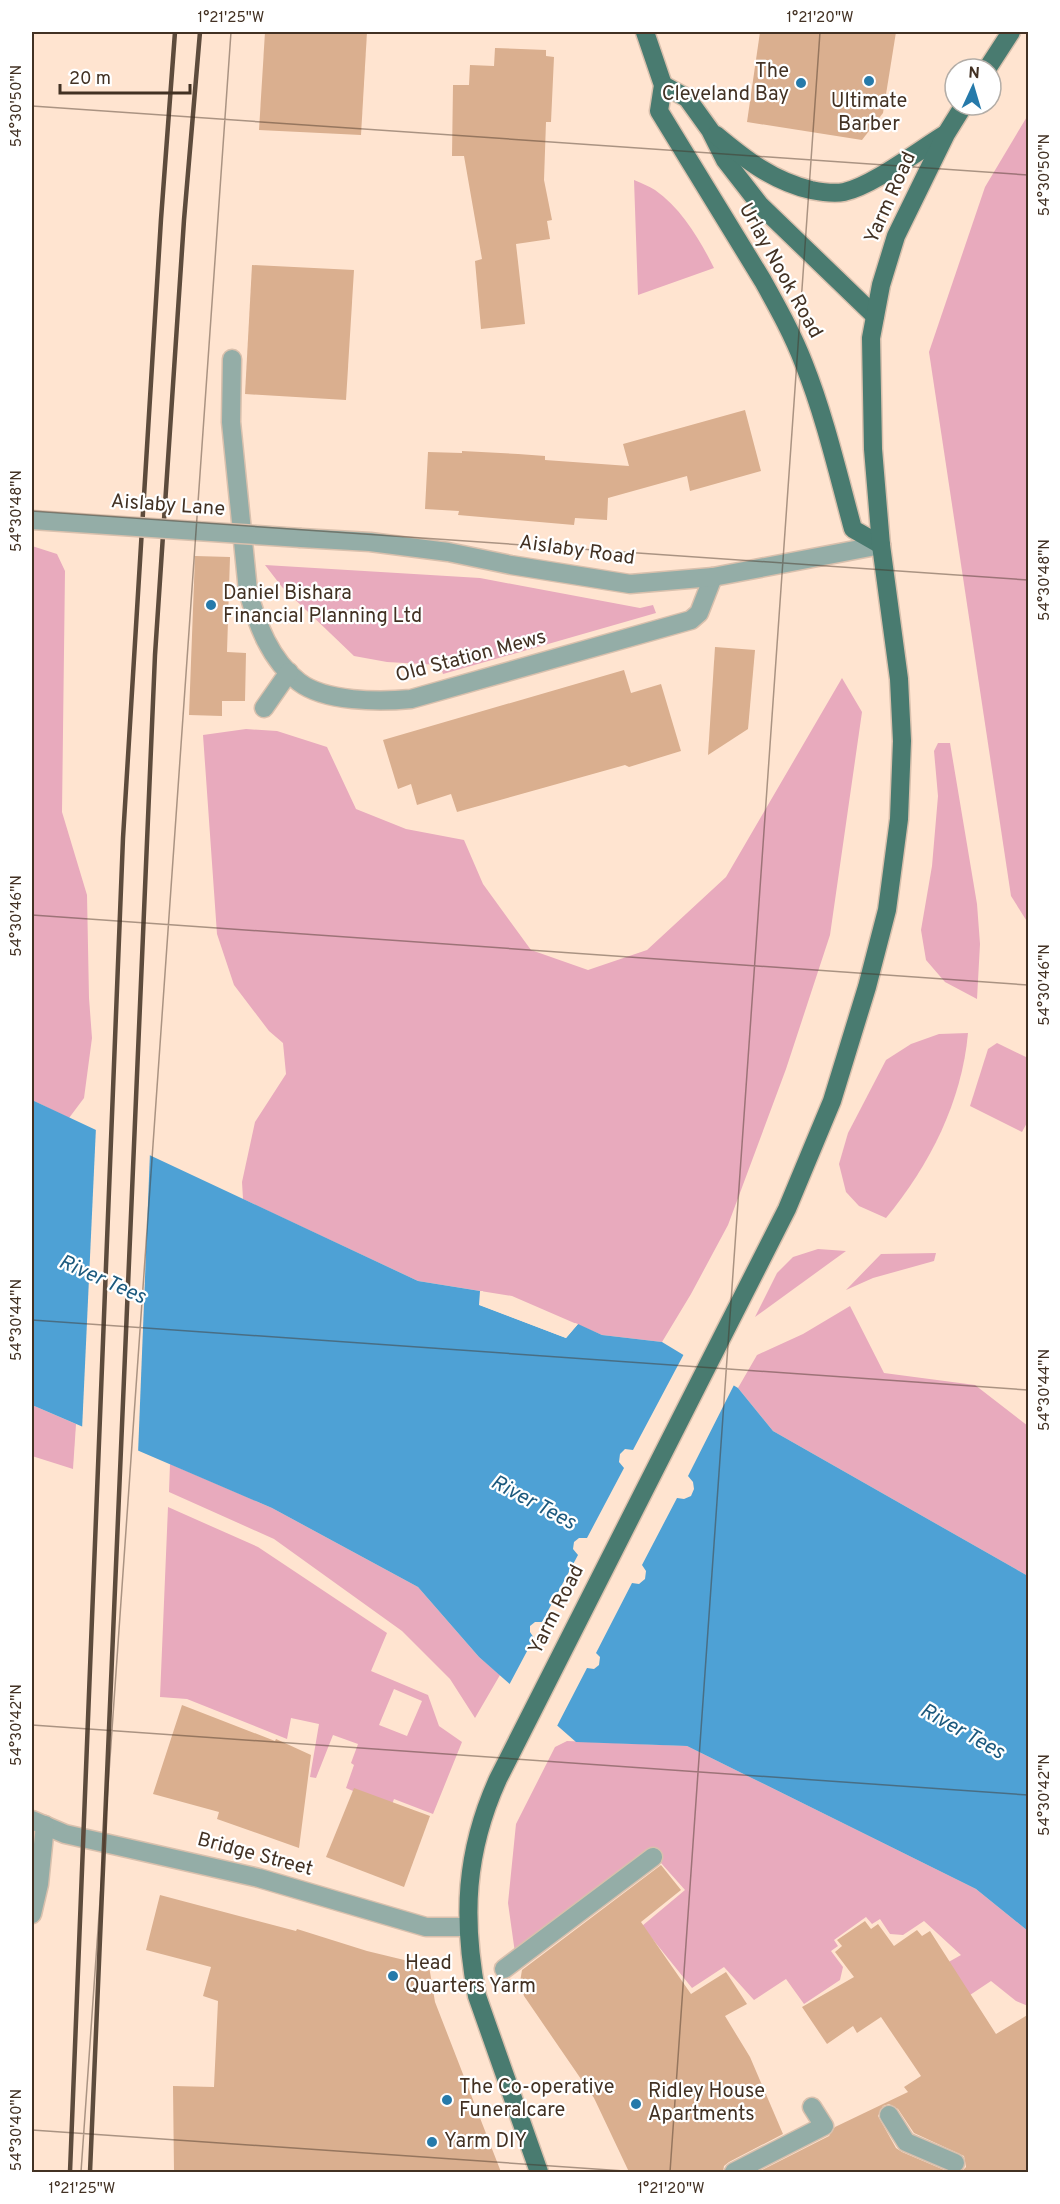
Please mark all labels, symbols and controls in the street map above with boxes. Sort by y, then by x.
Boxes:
text: 1°21'25"W [198,9,264,28]
text: 1°21'20"W [786,9,854,28]
scale bar [60,57,190,95]
north arrow [943,57,1003,117]
place label: The Cleveland Bay [662,59,789,108]
text: N [967,64,980,84]
text: 54°30'50"N [8,65,27,147]
text: 20 m [69,68,111,91]
marker: Ultimate Barber [862,74,876,88]
marker: The Cleveland Bay [794,76,808,90]
place label: Ultimate Barber [831,89,907,138]
text: 54°30'50"N [1036,134,1055,216]
street label: Yarm Road [859,148,923,248]
street label: Urlay Nook Road [732,199,828,343]
text: 54°30'48"N [8,470,27,552]
street label: Aislaby Lane [110,489,226,523]
street label: Aislaby Road [517,530,637,572]
text: 54°30'48"N [1036,539,1055,621]
place label: Daniel Bishara Financial Planning Ltd [223,581,422,630]
marker: Daniel Bishara Financial Planning Ltd [204,598,218,612]
street label: Old Station Mews [393,624,549,690]
text: 54°30'46"N [8,875,27,957]
text: 54°30'46"N [1036,944,1055,1026]
water label: River Tees [54,1249,150,1311]
text: 54°30'44"N [8,1279,27,1361]
text: 54°30'44"N [1036,1349,1055,1431]
water label: River Tees [486,1469,581,1537]
street label: Yarm Road [523,1561,591,1659]
text: 54°30'42"N [8,1684,27,1766]
water label: River Tees [915,1698,1010,1767]
text: 54°30'42"N [1036,1754,1055,1836]
street label: Bridge Street [194,1827,316,1883]
place label: Head Quarters Yarm [405,1951,536,2000]
marker: Head Quarters Yarm [386,1969,400,1983]
place label: The Co-operative Funeralcare [459,2075,615,2124]
place label: Ridley House Apartments [648,2079,765,2128]
text: 54°30'40"N [8,2089,27,2171]
marker: The Co-operative Funeralcare [440,2093,454,2107]
marker: Ridley House Apartments [629,2097,643,2111]
place label: Yarm DIY [444,2129,527,2155]
marker: Yarm DIY [425,2135,439,2149]
text: 1°21'25"W [49,2180,115,2199]
text: 1°21'20"W [637,2180,705,2199]

